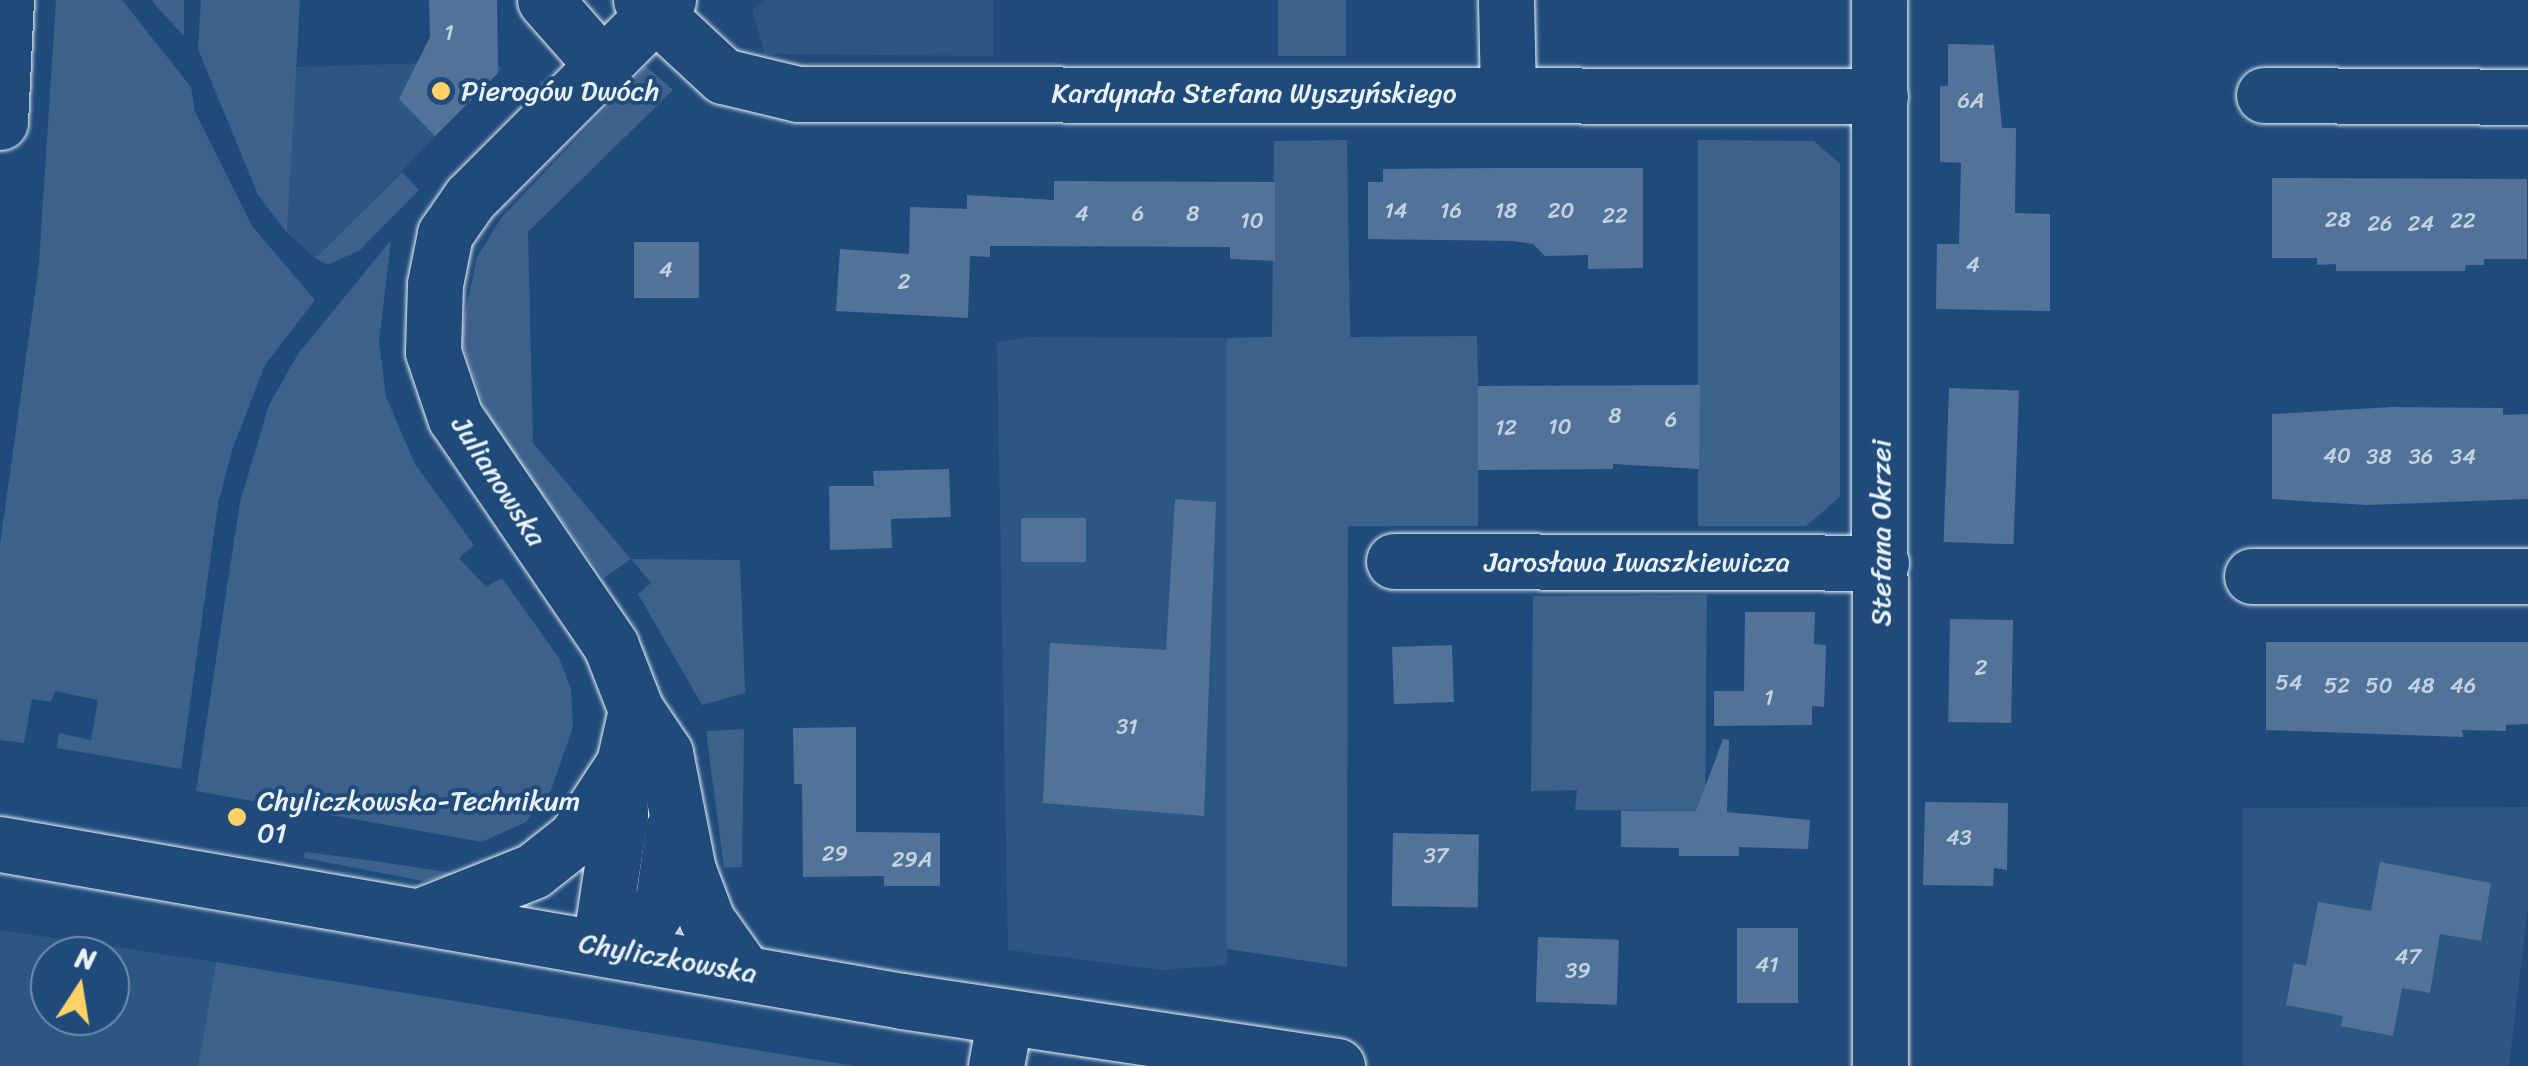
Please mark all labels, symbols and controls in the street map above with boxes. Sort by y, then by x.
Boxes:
house number: 1 [444,20,454,46]
place label: Pierogów Dwóch [461,74,659,108]
street label: Kardynała Stefana Wyszyńskiego [1050,76,1458,110]
marker: Pierogów Dwóch [430,80,452,102]
house number: 6A [1958,88,1984,114]
house number: 14 [1384,198,1408,224]
house number: 16 [1440,198,1462,224]
house number: 18 [1495,198,1517,224]
house number: 20 [1548,198,1574,224]
house number: 4 [1075,201,1089,227]
house number: 6 [1132,201,1144,227]
house number: 8 [1186,201,1200,227]
house number: 22 [1602,203,1628,229]
house number: 28 [2325,207,2351,233]
house number: 10 [1240,208,1264,234]
house number: 22 [2450,208,2476,234]
house number: 26 [2367,211,2393,237]
house number: 24 [2408,211,2434,237]
house number: 4 [1966,252,1980,278]
house number: 4 [659,257,673,283]
house number: 2 [898,269,910,295]
house number: 8 [1608,403,1622,429]
house number: 6 [1665,407,1677,433]
street label: Julianowska [445,410,553,552]
house number: 10 [1548,414,1572,440]
house number: 12 [1495,415,1517,441]
street label: Stefana Okrzei [1864,440,1898,626]
house number: 40 [2323,443,2351,469]
house number: 38 [2366,444,2392,470]
house number: 36 [2409,444,2433,470]
house number: 34 [2450,444,2476,470]
street label: Jarosława Iwaszkiewicza [1485,545,1789,579]
house number: 2 [1975,655,1987,681]
house number: 54 [2275,670,2303,696]
house number: 52 [2324,673,2350,699]
house number: 50 [2365,673,2393,699]
house number: 48 [2407,673,2435,699]
house number: 46 [2450,673,2476,699]
house number: 1 [1764,685,1774,711]
house number: 31 [1116,714,1138,740]
place label: Chyliczkowska-Technikum 01 [257,784,580,850]
marker: Chyliczkowska-Technikum 01 [226,806,248,828]
house number: 43 [1946,825,1972,851]
house number: 29 [822,841,848,867]
house number: 37 [1424,843,1448,869]
house number: 29A [892,847,932,873]
street label: Chyliczkowska [576,926,760,990]
text: N [71,932,101,984]
north arrow [30,936,130,1036]
house number: 47 [2395,944,2421,970]
house number: 41 [1755,952,1779,978]
house number: 39 [1565,958,1591,984]

